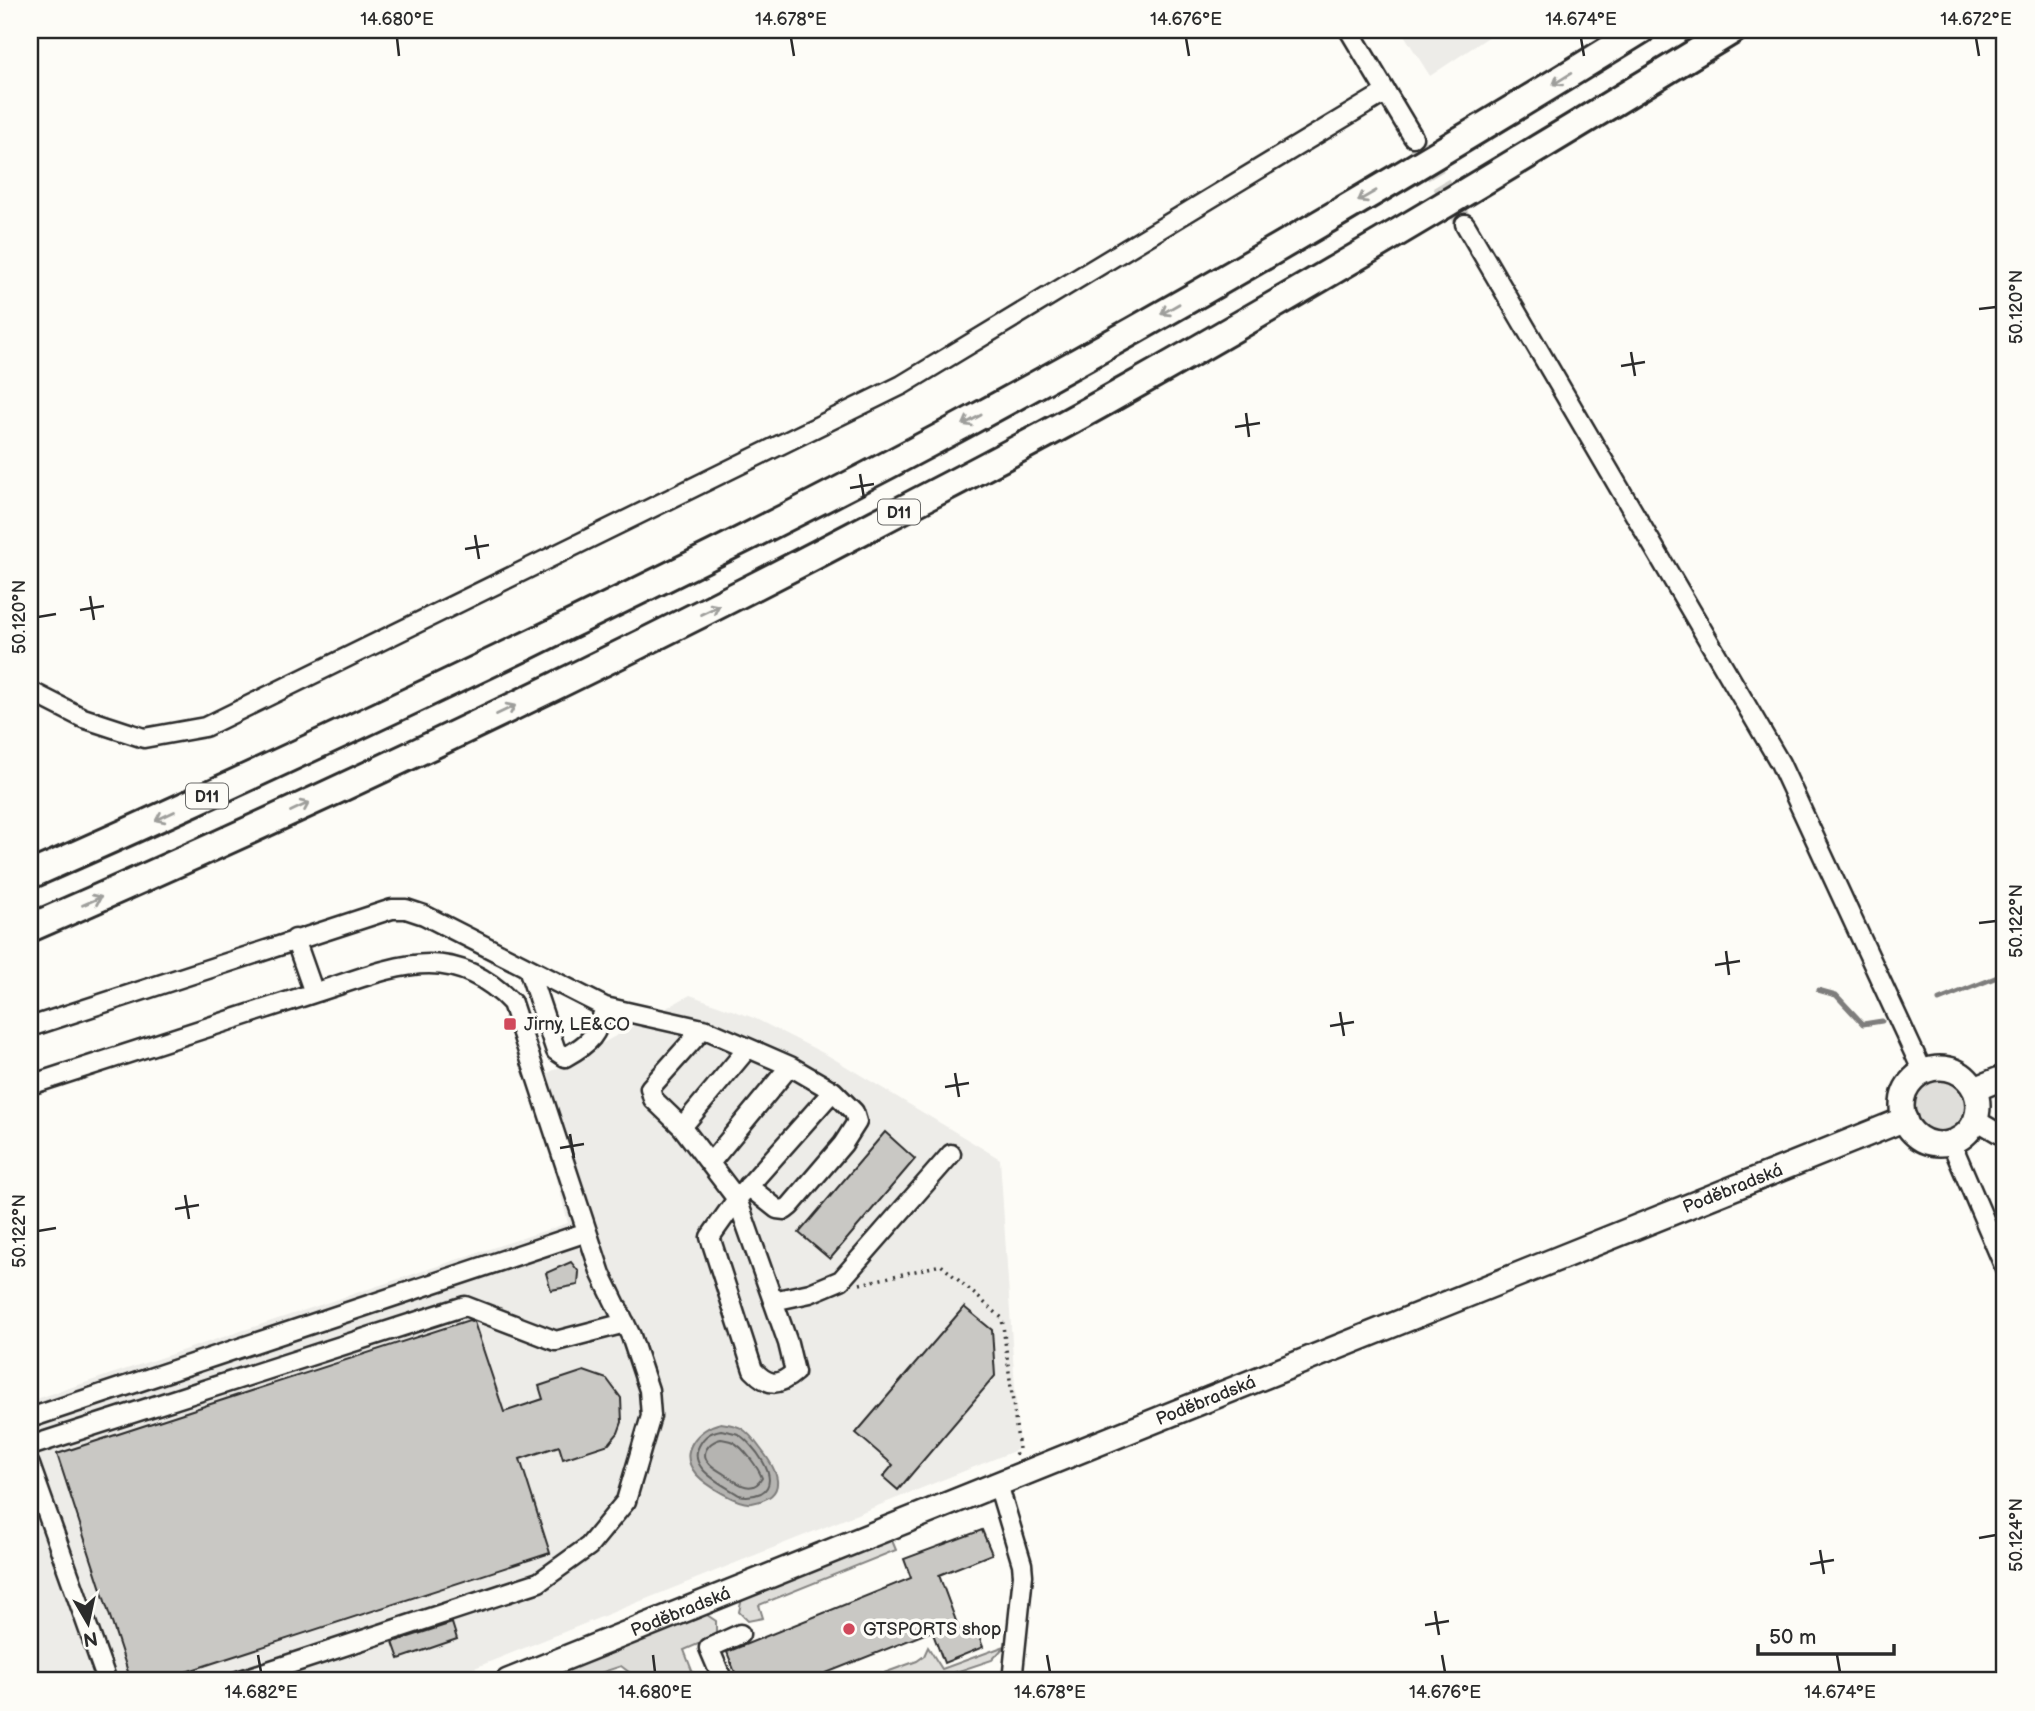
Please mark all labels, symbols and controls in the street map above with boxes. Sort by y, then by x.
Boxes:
text: 14.680°E [360,9,434,30]
text: 14.678°E [755,9,827,30]
text: 14.676°E [1150,9,1222,30]
text: 14.674°E [1545,9,1617,30]
text: 14.672°E [1940,9,2012,30]
one-way arrow [1553,72,1573,86]
one-way arrow [1358,189,1378,203]
text: 50.120°N [2006,270,2027,344]
one-way arrow [1160,303,1181,316]
one-way arrow [962,413,982,427]
road number: D11 [878,499,920,524]
text: 50.120°N [9,580,30,654]
one-way arrow [699,603,720,617]
one-way arrow [495,703,516,716]
road number: D11 [186,783,228,808]
one-way arrow [288,800,310,813]
one-way arrow [154,810,176,823]
text: 50.122°N [2006,884,2027,958]
one-way arrow [81,893,103,906]
place label: Jirny, LE&CO [524,1014,630,1035]
marker: Jirny, LE&CO [502,1016,518,1032]
street label: Poděbradská [1680,1159,1786,1218]
text: 50.122°N [9,1194,30,1268]
street label: Poděbradská [1153,1371,1259,1430]
text: 50.124°N [2006,1498,2027,1572]
street label: Poděbradská [628,1583,734,1641]
north arrow [52,1588,122,1658]
scale bar [1758,1613,1895,1657]
place label: GTSPORTS shop [863,1619,1001,1640]
marker: GTSPORTS shop [841,1621,857,1637]
text: 50 m [1769,1625,1816,1650]
text: N [82,1626,99,1651]
text: 14.682°E [224,1682,298,1703]
text: 14.680°E [618,1682,692,1703]
text: 14.678°E [1014,1682,1086,1703]
text: 14.676°E [1409,1682,1481,1703]
text: 14.674°E [1804,1682,1876,1703]

